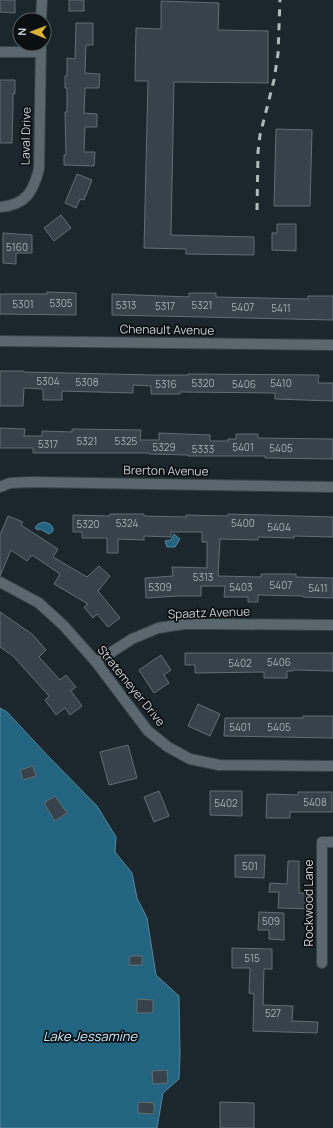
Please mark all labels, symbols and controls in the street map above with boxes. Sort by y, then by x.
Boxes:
north arrow [12,12,52,52]
text: N [14,28,29,36]
street label: Laval Drive [16,107,35,165]
house number: 5160 [6,240,28,254]
house number: 5305 [49,296,73,310]
house number: 5301 [12,297,34,311]
house number: 5313 [116,298,136,312]
house number: 5321 [192,298,212,312]
house number: 5317 [155,299,175,313]
house number: 5407 [232,300,254,314]
house number: 5411 [271,301,291,315]
street label: Chenault Avenue [120,320,214,339]
house number: 5304 [36,374,60,388]
house number: 5308 [75,375,99,389]
house number: 5320 [191,376,215,390]
house number: 5410 [270,376,292,390]
house number: 5316 [155,377,177,391]
house number: 5406 [232,377,256,391]
house number: 5321 [77,434,97,448]
house number: 5325 [115,434,138,448]
house number: 5317 [38,437,58,451]
house number: 5329 [152,440,176,454]
house number: 5401 [232,440,254,454]
house number: 5405 [269,441,293,455]
house number: 5333 [192,442,214,456]
street label: Brerton Avenue [123,461,209,480]
house number: 5324 [116,516,138,530]
house number: 5400 [231,516,255,530]
house number: 5320 [76,517,100,531]
house number: 5404 [267,520,291,534]
house number: 5313 [193,570,213,584]
house number: 5407 [270,578,292,592]
house number: 5309 [148,580,172,594]
house number: 5403 [229,580,253,594]
house number: 5411 [308,581,328,595]
street label: Spaatz Avenue [167,603,250,622]
street label: Stratemeyer Drive [94,642,169,730]
house number: 5406 [267,655,291,669]
house number: 5402 [228,656,252,670]
house number: 5401 [229,720,251,734]
house number: 5405 [267,720,291,734]
house number: 5408 [303,795,327,809]
house number: 5402 [214,796,238,810]
house number: 501 [242,859,258,873]
street label: Rockwood Lane [300,860,317,946]
house number: 509 [262,914,280,928]
house number: 515 [244,951,260,965]
house number: 527 [265,1006,281,1020]
water label: Lake Jessamine [43,1027,138,1045]

